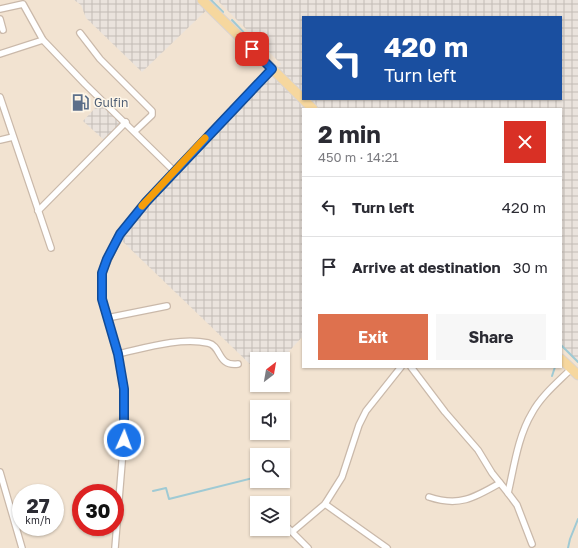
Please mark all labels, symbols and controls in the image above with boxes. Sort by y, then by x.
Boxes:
text: 420 m [384,30,468,63]
pin [235,32,269,66]
icon: left [318,32,370,84]
icon: arrive [241,38,263,60]
text: Turn left [384,64,457,86]
fuel station icon: Gulfin [71,93,91,113]
place label: Gulfin [94,95,128,110]
text: 2 min [318,119,381,148]
button: close [504,121,546,163]
text: 450 m · 14:21 [318,149,399,165]
icon: left [318,196,340,218]
text: Turn left [352,198,414,216]
text: 420 m [502,198,546,216]
icon: arrive [318,256,340,278]
text: Arrive at destination [352,258,501,276]
text: 30 m [513,258,548,276]
button: Exit [318,314,428,360]
button: Share [436,314,546,360]
north arrow [250,352,290,392]
map controls [250,352,290,536]
button: sound [250,400,290,440]
position arrow [103,419,145,461]
button: search [250,448,290,488]
speed limit sign: 30 [72,484,124,536]
text: 27 [26,493,50,517]
button: layers [250,496,290,536]
text: km/h [25,514,51,526]

